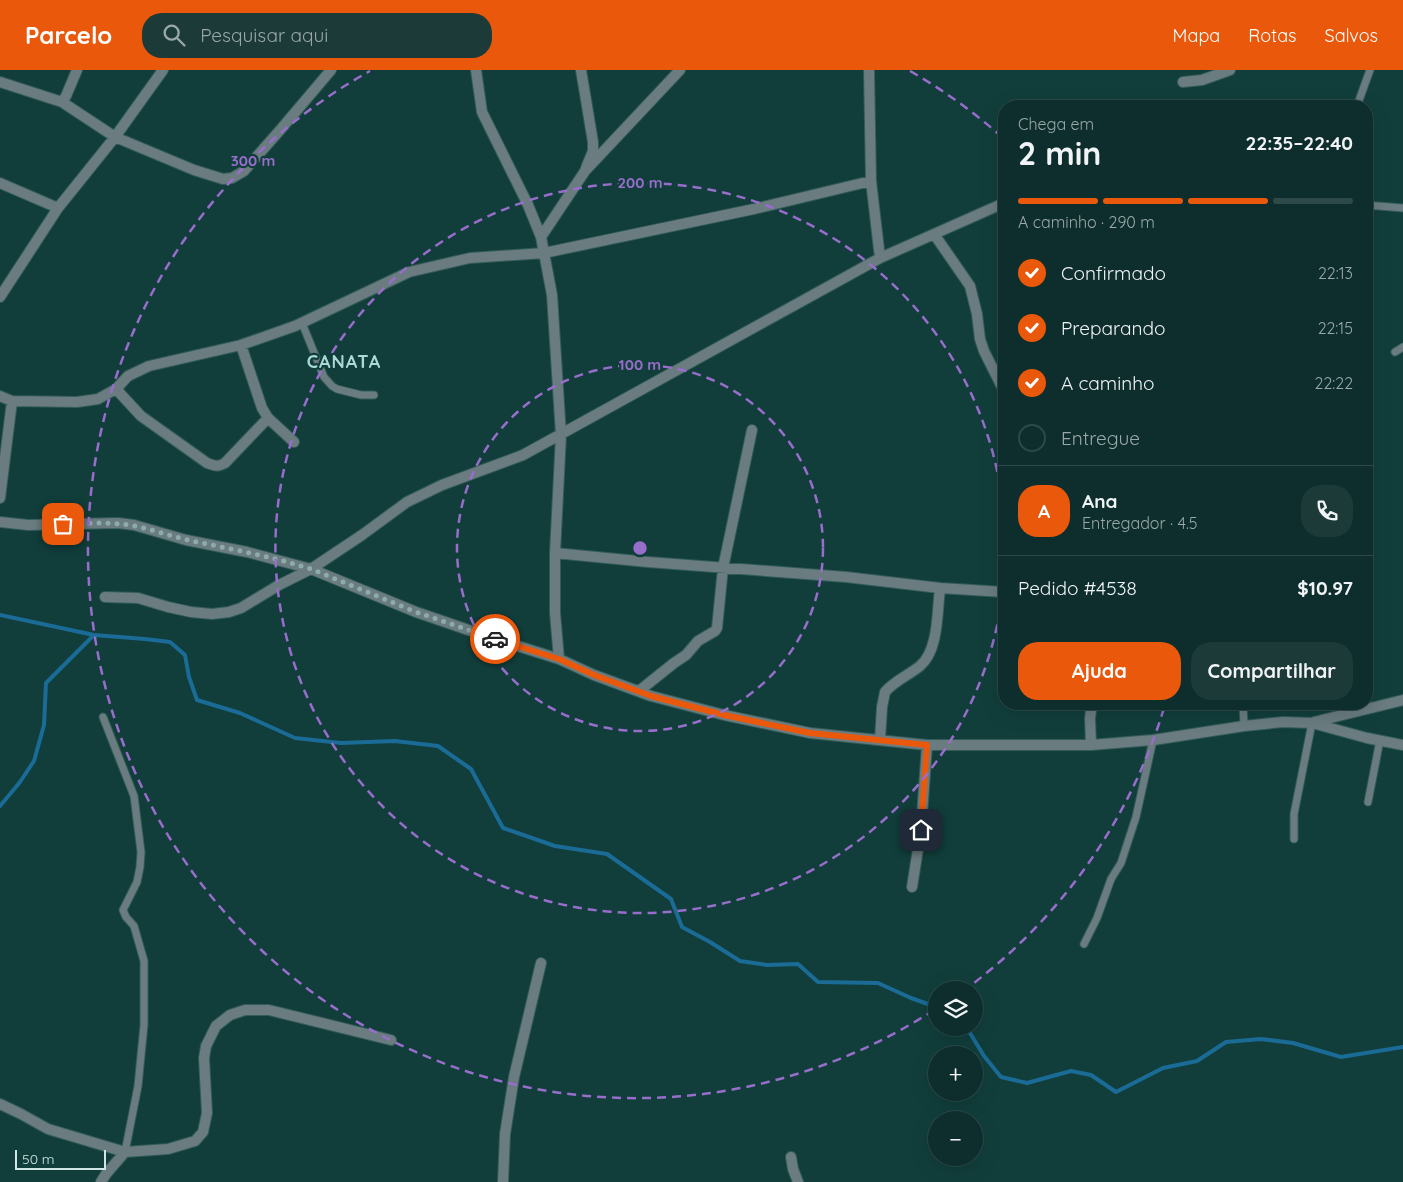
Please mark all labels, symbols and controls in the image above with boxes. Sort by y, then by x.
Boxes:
search box [142,13,492,58]
text: Parcelo [25,20,112,50]
icon: search [160,21,188,49]
text: Pesquisar aqui [200,23,328,47]
text: Mapa [1173,24,1220,47]
text: Rotas [1248,24,1297,47]
text: Salvos [1325,24,1378,47]
text: Chega em [1018,114,1094,134]
text: 22:35–22:40 [1246,131,1353,155]
text: 2 min [1018,133,1101,173]
text: 300 m [231,151,275,170]
text: 200 m [618,173,663,192]
text: A caminho · 290 m [1018,212,1155,232]
icon: check [1018,259,1046,287]
text: Confirmado [1061,261,1166,285]
text: 22:13 [1318,263,1353,283]
icon: check [1018,314,1046,342]
text: Preparando [1061,316,1166,340]
text: 22:15 [1318,318,1353,338]
district label: CANATA [307,350,381,373]
text: 100 m [619,355,661,374]
icon: check [1018,369,1046,397]
text: A caminho [1061,371,1154,395]
text: 22:22 [1315,373,1353,393]
text: Entregue [1061,426,1140,450]
button: phone [1301,485,1353,537]
text: Ana [1082,489,1117,513]
text: A [1038,499,1050,523]
pin [42,503,84,545]
icon: bag [49,510,77,538]
text: Entregador · 4.5 [1082,513,1198,533]
centre of rings [631,539,649,557]
text: Pedido #4538 [1018,576,1137,600]
text: $10.97 [1297,576,1353,600]
courier [470,614,520,664]
icon: car [481,625,509,653]
button: Ajuda [1018,642,1181,700]
button: Compartilhar [1191,642,1353,700]
pin [900,809,942,851]
icon: home [907,816,935,844]
map controls [928,981,983,1166]
button: layers [928,981,983,1036]
button: + [928,1046,983,1101]
button: − [928,1111,983,1166]
scale bar [15,1147,106,1170]
text: 50 m [22,1150,55,1168]

